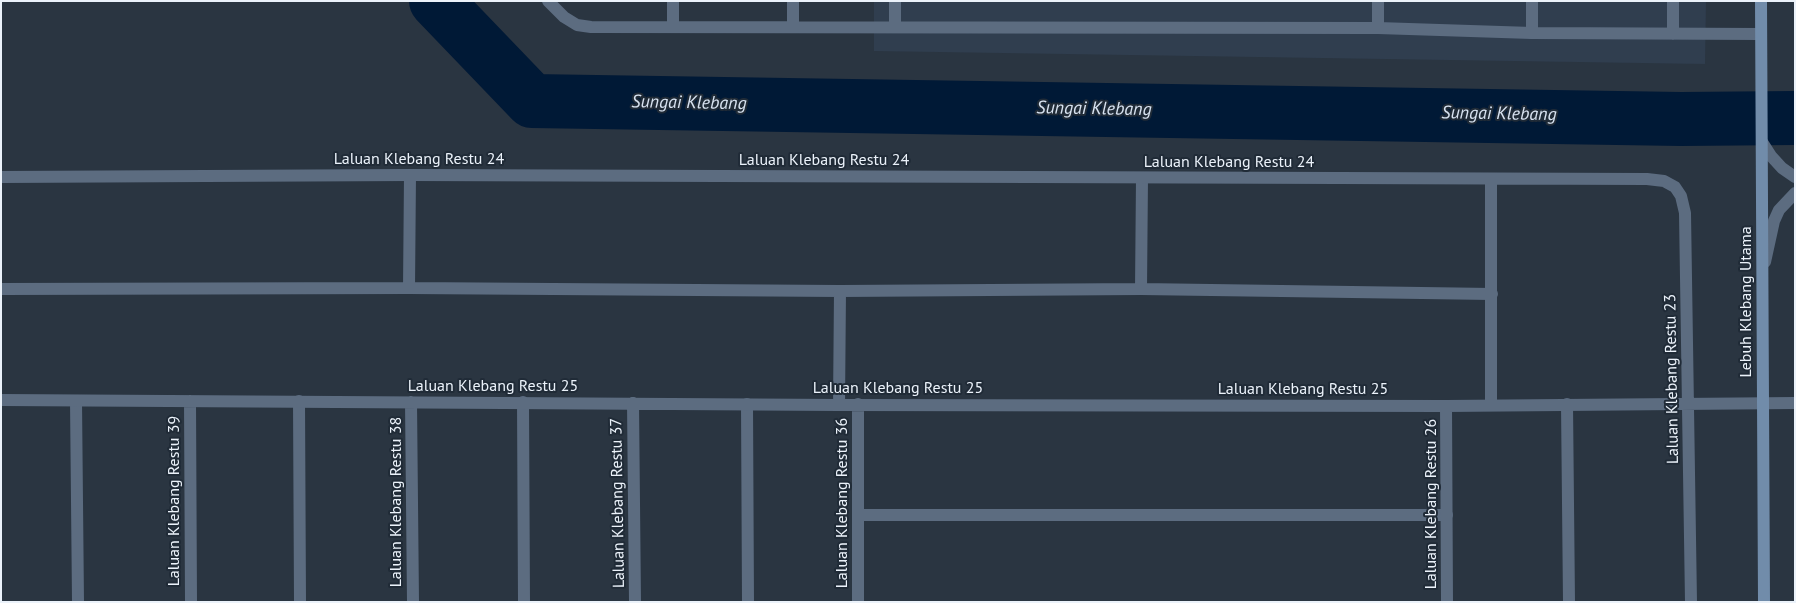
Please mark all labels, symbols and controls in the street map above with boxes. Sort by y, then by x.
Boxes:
water label: Sungai Klebang [631,91,747,115]
water label: Sungai Klebang [1036,97,1152,121]
water label: Sungai Klebang [1441,102,1557,126]
street label: Laluan Klebang Restu 24 [334,149,504,169]
street label: Laluan Klebang Restu 24 [739,150,909,170]
street label: Laluan Klebang Restu 24 [1144,152,1314,172]
street label: Lebuh Klebang Utama [1736,226,1756,378]
street label: Laluan Klebang Restu 23 [1661,294,1683,464]
street label: Laluan Klebang Restu 25 [408,376,578,396]
street label: Laluan Klebang Restu 25 [813,378,983,398]
street label: Laluan Klebang Restu 25 [1218,379,1388,399]
street label: Laluan Klebang Restu 39 [164,416,184,586]
street label: Laluan Klebang Restu 38 [386,417,406,587]
street label: Laluan Klebang Restu 37 [607,418,629,588]
street label: Laluan Klebang Restu 36 [832,418,852,588]
street label: Laluan Klebang Restu 26 [1421,419,1441,589]

